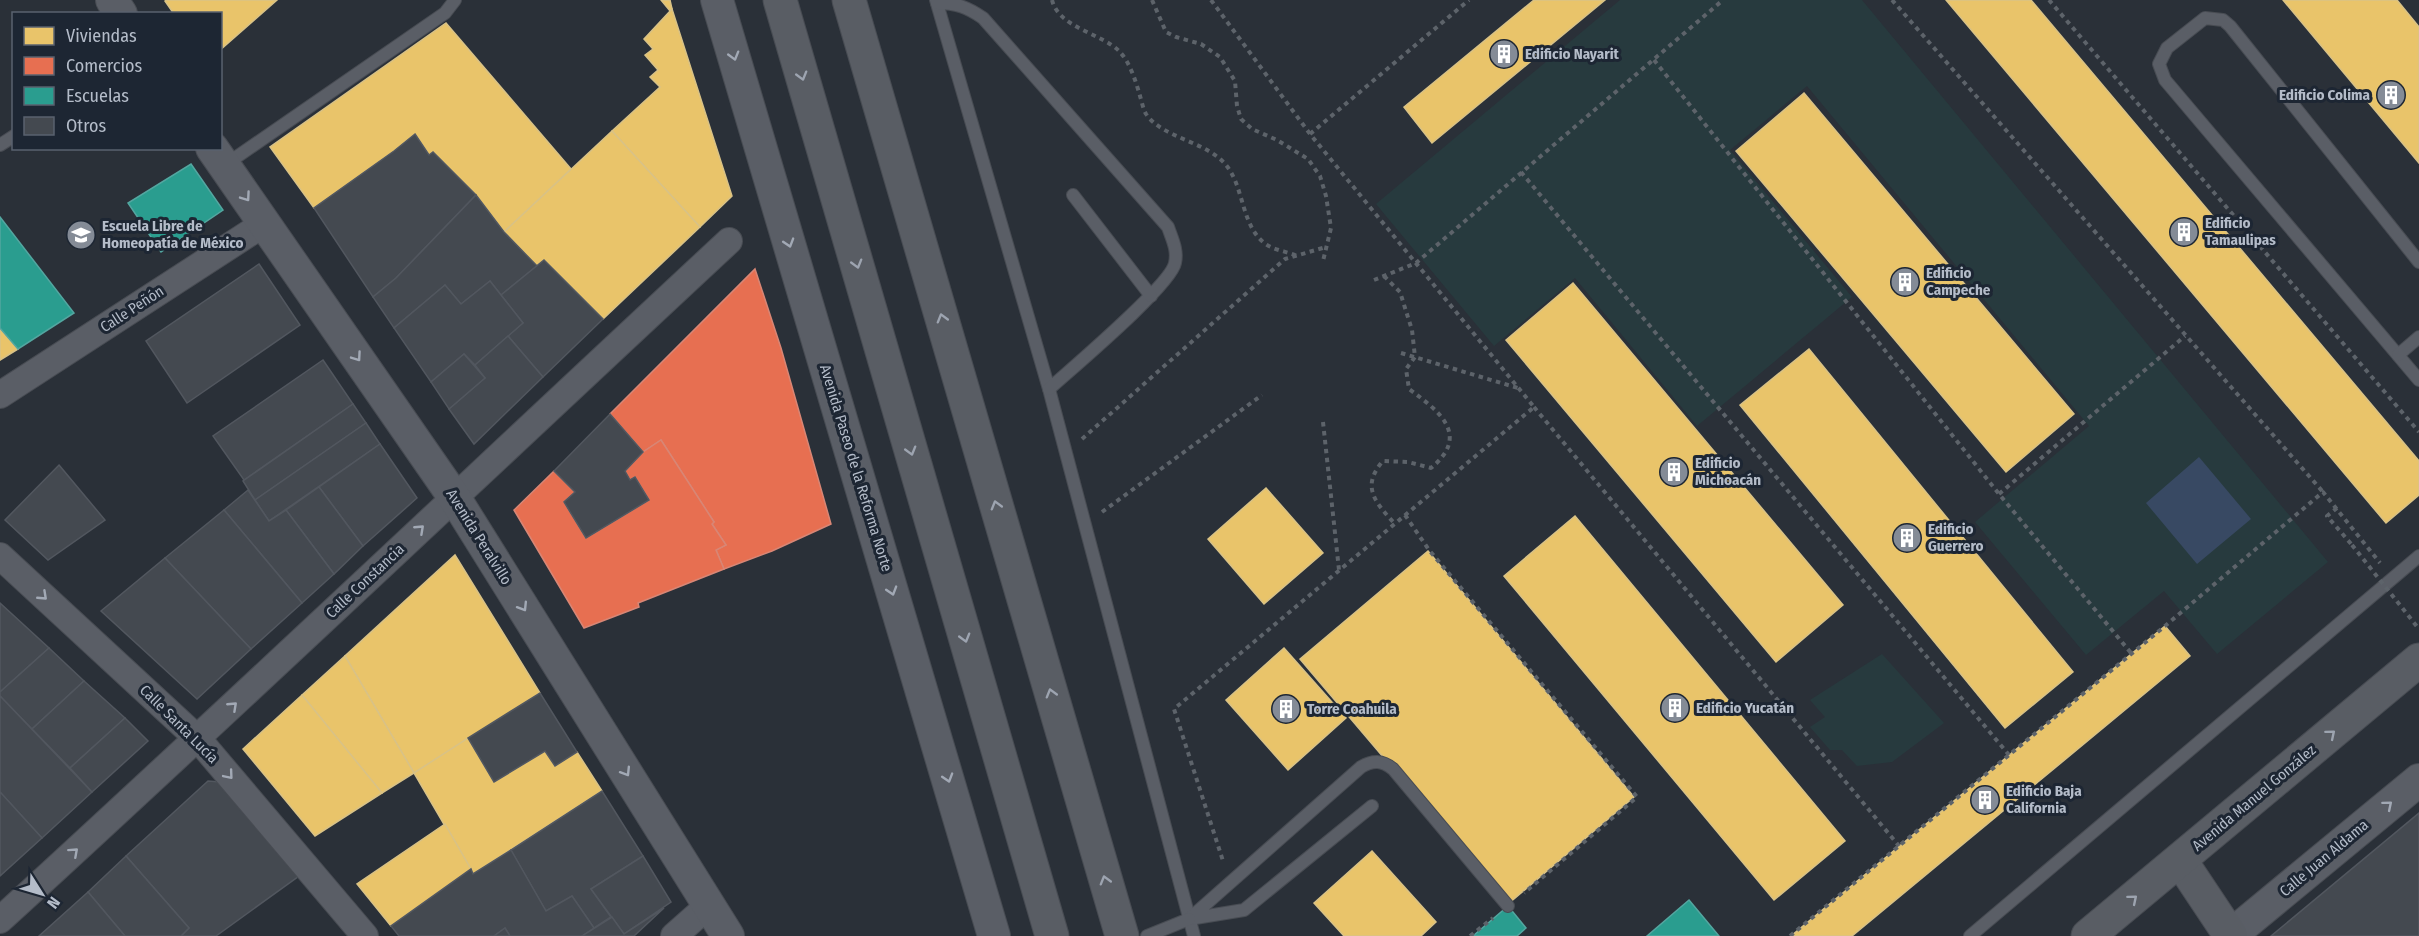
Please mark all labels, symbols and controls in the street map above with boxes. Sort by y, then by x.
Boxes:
legend [12,12,222,150]
text: Viviendas [66,25,137,47]
building icon: Edificio Nayarit [1488,38,1520,70]
place label: Edificio Nayarit [1525,45,1620,63]
one-way arrow [727,50,739,61]
text: Comercios [66,55,142,77]
one-way arrow [795,70,807,81]
building icon: Edificio Colima [2375,79,2407,111]
text: Escuelas [66,85,129,107]
place label: Edificio Colima [2279,86,2371,104]
text: Otros [66,115,106,137]
one-way arrow [239,190,250,201]
place label: Edificio Tamaulipas [2205,214,2276,249]
building icon: Edificio Tamaulipas [2168,216,2200,248]
place label: Escuela Libre de Homeopatía de México [102,217,244,252]
school or university icon: Escuela Libre de Homeopatía de México [65,219,97,251]
one-way arrow [782,237,794,248]
one-way arrow [850,258,862,269]
place label: Edificio Campeche [1926,264,1991,299]
building icon: Edificio Campeche [1889,266,1921,298]
street label: Calle Peñón [97,282,167,336]
one-way arrow [937,313,949,324]
one-way arrow [350,350,361,361]
street label: Avenida Paseo de la Reforma Norte [816,362,896,574]
one-way arrow [904,445,916,456]
place label: Edificio Michoacán [1695,454,1761,489]
building icon: Edificio Michoacán [1658,456,1690,488]
street label: Avenida Peralvillo [442,486,516,588]
one-way arrow [991,500,1003,511]
place label: Edificio Guerrero [1928,520,1984,555]
building icon: Edificio Guerrero [1891,522,1923,554]
one-way arrow [413,525,424,536]
street label: Calle Constancia [322,540,408,622]
one-way arrow [885,585,897,596]
one-way arrow [36,589,47,600]
one-way arrow [515,601,527,611]
one-way arrow [958,632,970,643]
street label: Calle Santa Lucía [136,681,222,767]
one-way arrow [1046,688,1058,699]
building icon: Edificio Yucatán [1659,692,1691,724]
building icon: Torre Coahuila [1270,693,1302,725]
place label: Edificio Yucatán [1696,699,1794,717]
place label: Torre Coahuila [1307,700,1397,718]
one-way arrow [227,702,237,713]
one-way arrow [2324,730,2335,741]
street label: Avenida Manuel González [2189,741,2319,855]
one-way arrow [619,765,630,776]
one-way arrow [221,768,232,779]
one-way arrow [941,772,953,783]
place label: Edificio Baja California [2006,782,2082,817]
building icon: Edificio Baja California [1969,784,2001,816]
one-way arrow [2381,801,2392,812]
street label: Calle Juan Aldama [2276,816,2372,900]
one-way arrow [68,848,78,859]
north arrow [12,864,72,924]
one-way arrow [1100,875,1112,886]
text: N [43,893,64,912]
one-way arrow [2126,895,2137,906]

